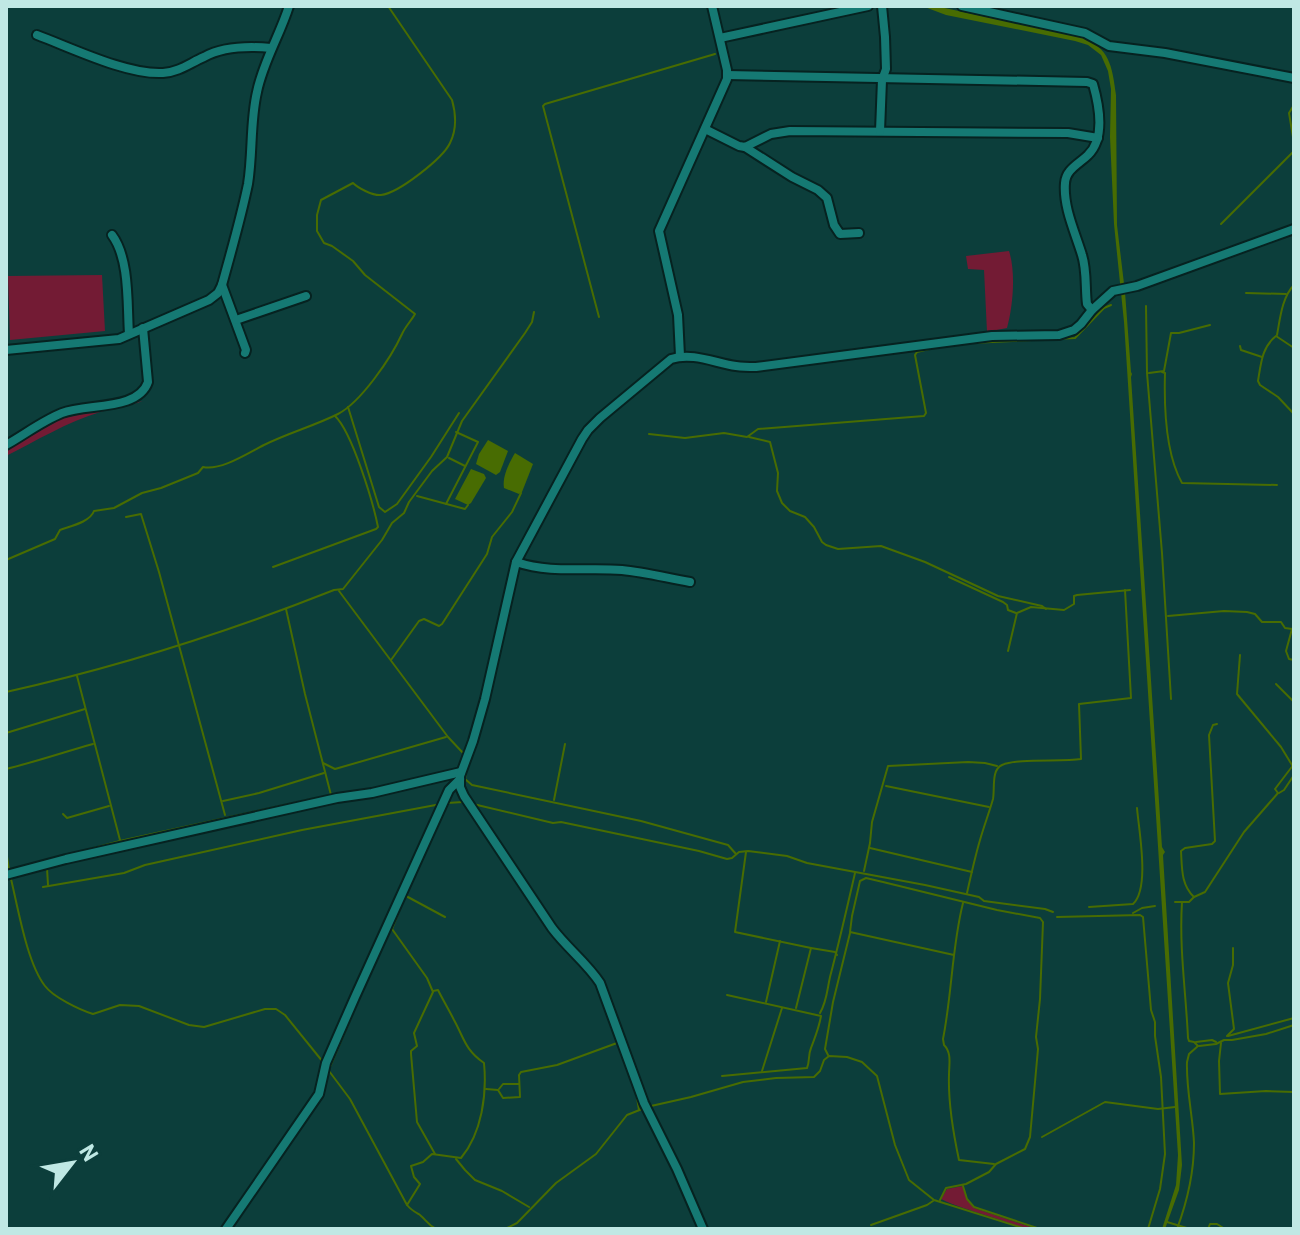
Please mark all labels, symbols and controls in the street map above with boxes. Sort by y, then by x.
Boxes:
north arrow [32,1123,112,1203]
text: N [75,1139,105,1165]

